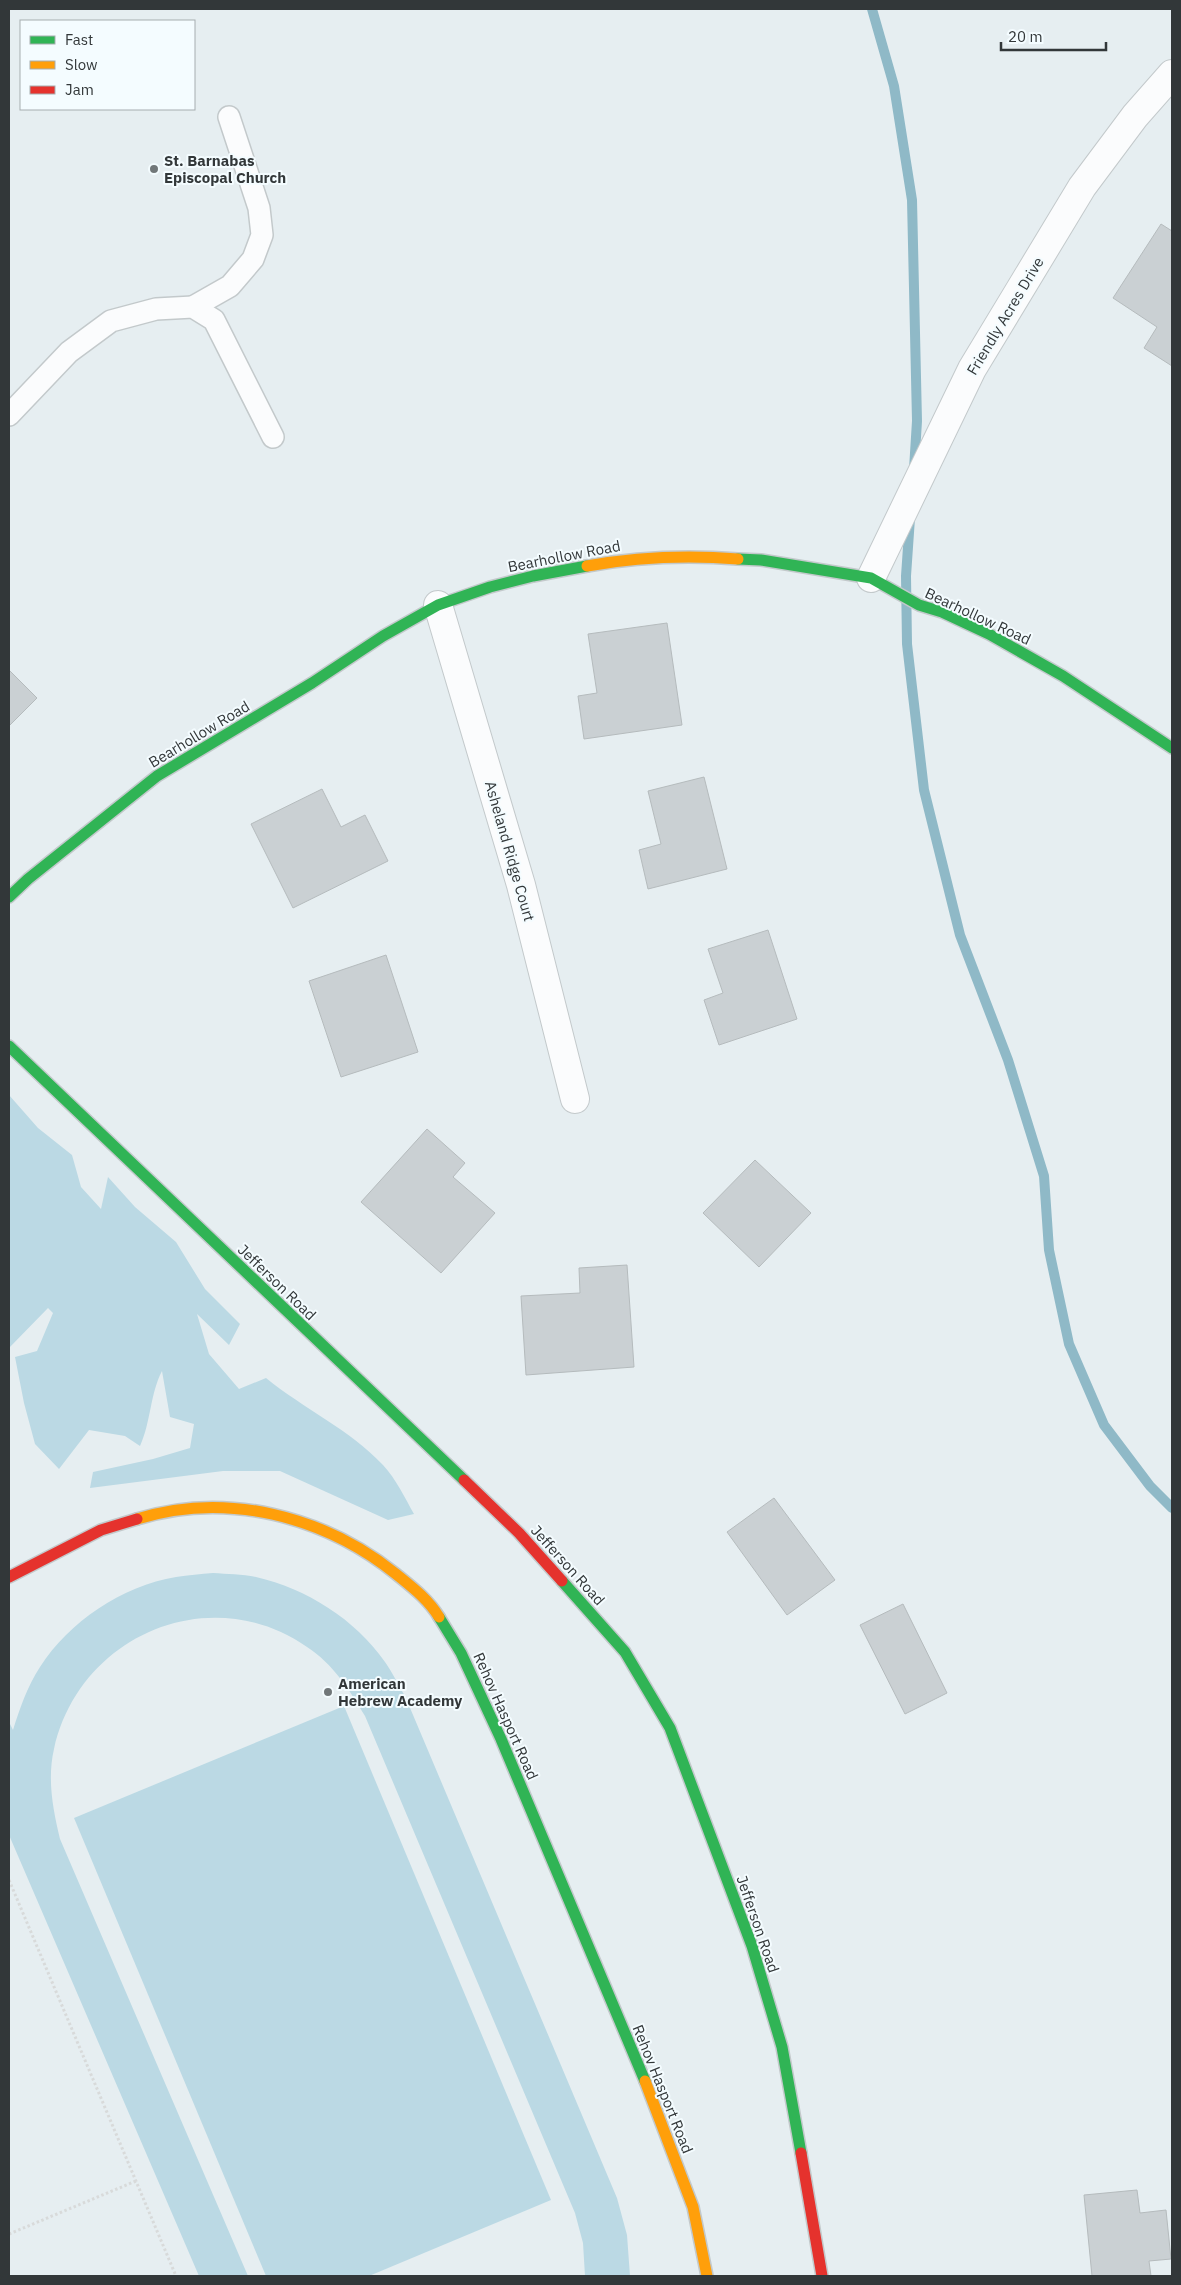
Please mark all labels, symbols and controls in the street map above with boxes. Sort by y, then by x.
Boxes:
legend [20,20,195,110]
scale bar [1001,20,1106,52]
text: 20 m [1008,27,1043,46]
text: Fast [65,30,93,49]
text: Slow [65,55,98,74]
text: Jam [65,80,94,99]
place label: St. Barnabas Episcopal Church [164,151,286,187]
marker: St. Barnabas Episcopal Church [148,163,160,175]
street label: Friendly Acres Drive [962,254,1048,378]
street label: Bearhollow Road [506,536,622,576]
street label: Bearhollow Road [922,583,1034,649]
street label: Bearhollow Road [145,696,253,772]
street label: Asheland Ridge Court [481,779,539,923]
street label: Jefferson Road [234,1240,320,1324]
street label: Jefferson Road [527,1521,609,1609]
street label: Rehov Hasport Road [469,1649,543,1783]
place label: American Hebrew Academy [338,1674,462,1710]
marker: American Hebrew Academy [322,1686,334,1698]
street label: Jefferson Road [732,1873,784,1975]
street label: Rehov Hasport Road [628,2022,698,2156]

